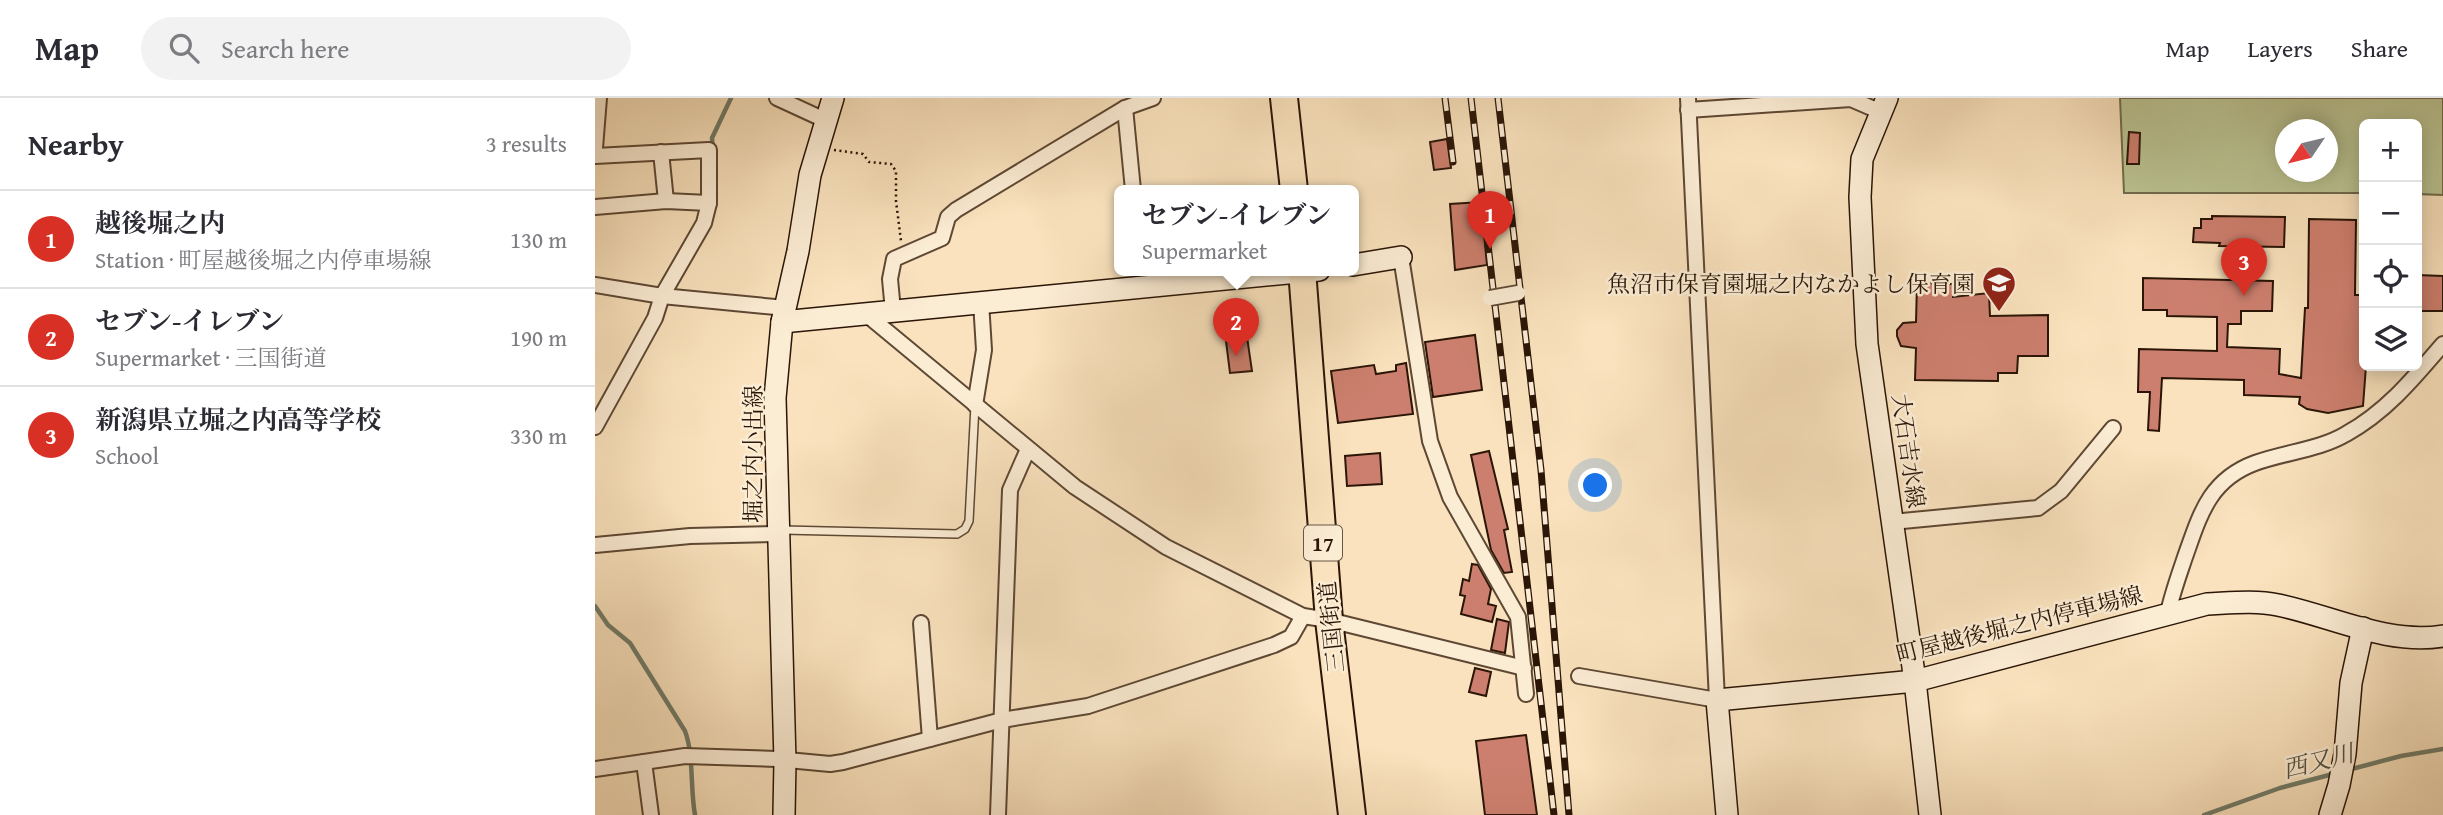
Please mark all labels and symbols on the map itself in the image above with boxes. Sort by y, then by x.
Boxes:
north arrow [2275,119,2338,182]
pin: 1 [1467,191,1513,249]
pin: 3 [2221,238,2267,296]
school or university icon: 魚沼市保育園堀之内なかよし保育園 [1980,264,2018,313]
place label: 魚沼市保育園堀之内なかよし保育園 [1607,267,1975,300]
pin: 2 [1213,298,1259,356]
street label: 堀之内小出線 [736,385,769,523]
street label: 大石吉水線 [1885,392,1933,510]
your location [1578,468,1612,502]
road number: 17 [1304,526,1342,560]
street label: 町屋越後堀之内停車場線 [1892,577,2146,671]
street label: 三国街道 [1310,580,1352,674]
water label: 西又川 [2279,735,2360,787]

